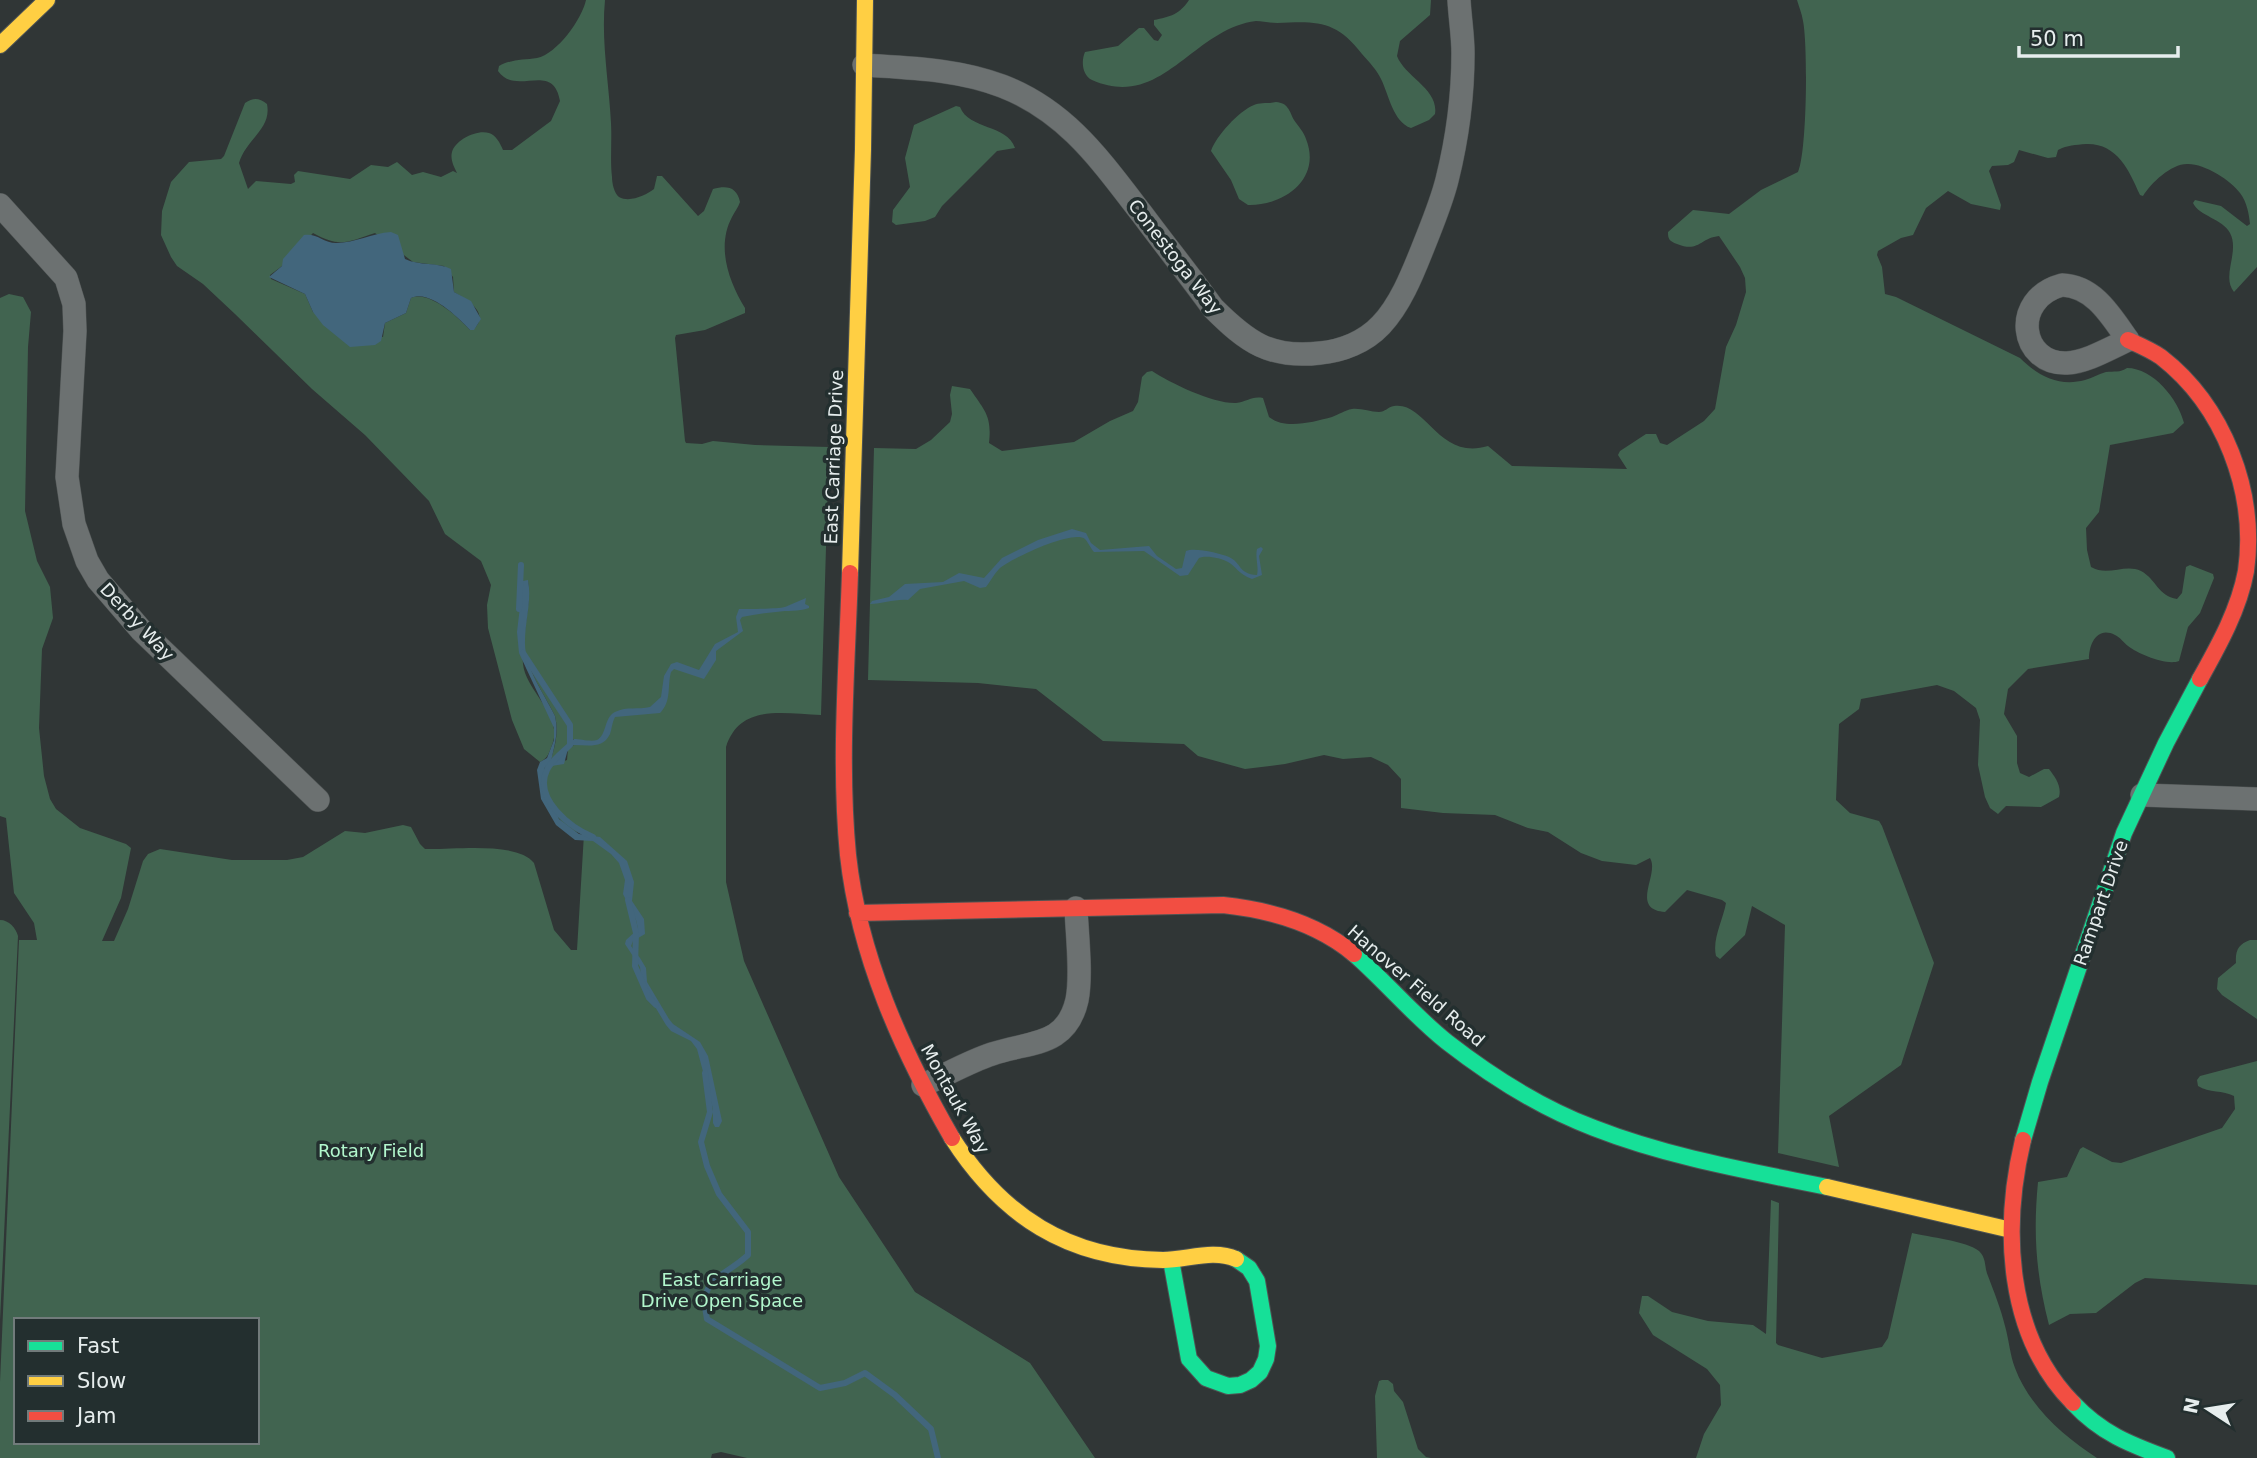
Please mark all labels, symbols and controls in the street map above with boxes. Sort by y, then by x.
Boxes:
scale bar [2019,14,2178,58]
text: 50 m [2030,27,2084,51]
street label: Conestoga Way [1124,195,1227,319]
street label: East Carriage Drive [820,369,847,545]
street label: Derby Way [96,578,179,665]
street label: Rampart Drive [2069,837,2132,968]
street label: Hanover Field Road [1344,921,1489,1051]
street label: Montauk Way [917,1040,994,1157]
park label: Rotary Field [318,1140,424,1161]
park label: East Carriage Drive Open Space [641,1269,803,1311]
legend [14,1318,259,1444]
text: Fast [77,1334,119,1358]
text: Slow [77,1369,126,1393]
north arrow [2173,1374,2243,1444]
text: N [2179,1395,2204,1416]
text: Jam [75,1404,117,1428]

